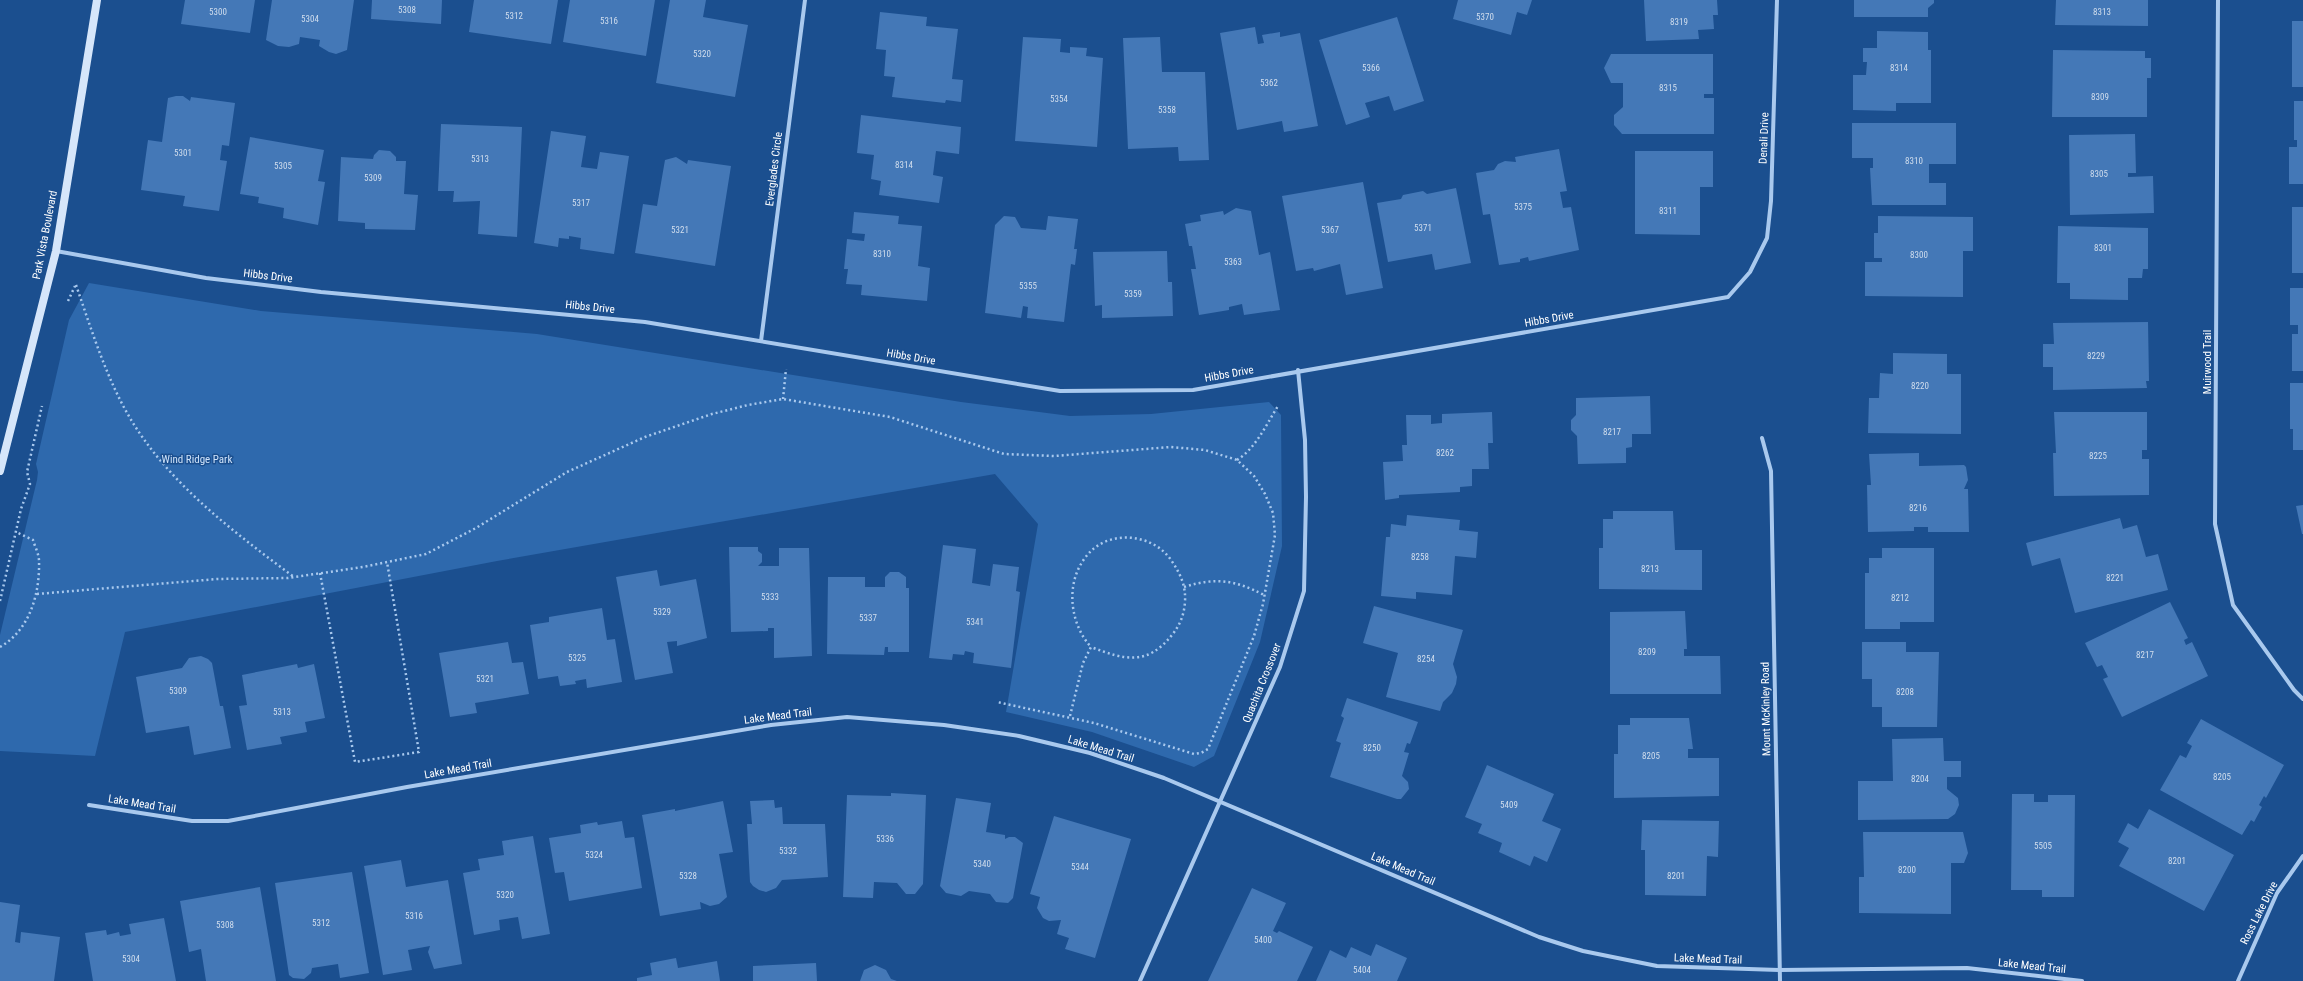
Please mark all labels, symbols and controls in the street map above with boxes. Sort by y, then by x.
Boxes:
house number: 5308 [398,5,416,15]
house number: 5300 [209,7,227,17]
house number: 8313 [2093,7,2111,17]
house number: 5312 [505,11,523,21]
house number: 5370 [1476,12,1494,22]
house number: 5304 [301,14,319,24]
house number: 5316 [600,16,618,26]
house number: 8319 [1670,17,1688,27]
house number: 5320 [693,49,711,59]
house number: 5366 [1362,63,1380,73]
house number: 8314 [1890,63,1908,73]
house number: 5362 [1260,78,1278,88]
house number: 8315 [1659,83,1677,93]
house number: 8309 [2091,92,2109,102]
house number: 5354 [1050,94,1068,104]
house number: 5358 [1158,105,1176,115]
street label: Denali Drive [1757,112,1771,164]
street label: Everglades Circle [763,131,785,207]
house number: 5301 [174,148,192,158]
house number: 5313 [471,154,489,164]
house number: 8310 [1905,156,1923,166]
house number: 8314 [895,160,913,170]
house number: 5305 [274,161,292,171]
house number: 8305 [2090,169,2108,179]
house number: 5309 [364,173,382,183]
street label: Park Vista Boulevard [30,190,60,280]
house number: 5317 [572,198,590,208]
house number: 5375 [1514,202,1532,212]
house number: 8311 [1659,206,1677,216]
house number: 5371 [1414,223,1432,233]
house number: 5321 [671,225,689,235]
house number: 5367 [1321,225,1339,235]
house number: 8301 [2094,243,2112,253]
house number: 8310 [873,249,891,259]
house number: 8300 [1910,250,1928,260]
house number: 5363 [1224,257,1242,267]
street label: Hibbs Drive [243,267,293,285]
house number: 5355 [1019,281,1037,291]
house number: 5359 [1124,289,1142,299]
street label: Hibbs Drive [565,298,615,316]
street label: Hibbs Drive [1523,308,1575,330]
street label: Muirwood Trail [2201,330,2214,394]
street label: Hibbs Drive [885,346,937,368]
house number: 8229 [2087,351,2105,361]
street label: Hibbs Drive [1203,363,1255,385]
house number: 8220 [1911,381,1929,391]
house number: 8217 [1603,427,1621,437]
house number: 8262 [1436,448,1454,458]
house number: 8225 [2089,451,2107,461]
park label: Wind Ridge Park [162,453,232,466]
house number: 8216 [1909,503,1927,513]
house number: 8258 [1411,552,1429,562]
house number: 8213 [1641,564,1659,574]
house number: 8221 [2106,573,2124,583]
house number: 5333 [761,592,779,602]
house number: 8212 [1891,593,1909,603]
house number: 5329 [653,607,671,617]
house number: 5337 [859,613,877,623]
house number: 5341 [966,617,984,627]
street label: Quachita Crossover [1240,641,1284,725]
house number: 8209 [1638,647,1656,657]
house number: 8217 [2136,650,2154,660]
house number: 5325 [568,653,586,663]
house number: 8254 [1417,654,1435,664]
street label: Mount McKinley Road [1759,662,1773,756]
house number: 5321 [476,674,494,684]
house number: 5309 [169,686,187,696]
house number: 8208 [1896,687,1914,697]
street label: Lake Mead Trail [743,705,813,727]
house number: 5313 [273,707,291,717]
street label: Lake Mead Trail [1066,733,1136,765]
house number: 8250 [1363,743,1381,753]
house number: 8205 [1642,751,1660,761]
street label: Lake Mead Trail [423,757,493,781]
house number: 8205 [2213,772,2231,782]
house number: 8204 [1911,774,1929,784]
street label: Lake Mead Trail [107,792,177,816]
house number: 5409 [1500,800,1518,810]
house number: 5336 [876,834,894,844]
house number: 5505 [2034,841,2052,851]
house number: 5332 [779,846,797,856]
house number: 5324 [585,850,603,860]
street label: Lake Mead Trail [1369,850,1437,888]
house number: 8201 [2168,856,2186,866]
house number: 5340 [973,859,991,869]
house number: 5344 [1071,862,1089,872]
house number: 8200 [1898,865,1916,875]
house number: 5328 [679,871,697,881]
house number: 8201 [1667,871,1685,881]
street label: Ross Lake Drive [2238,879,2280,947]
house number: 5320 [496,890,514,900]
house number: 5316 [405,911,423,921]
house number: 5312 [312,918,330,928]
house number: 5308 [216,920,234,930]
house number: 5400 [1254,935,1272,945]
street label: Lake Mead Trail [1674,951,1742,967]
house number: 5304 [122,954,140,964]
street label: Lake Mead Trail [1997,956,2067,976]
house number: 5404 [1353,965,1371,975]

